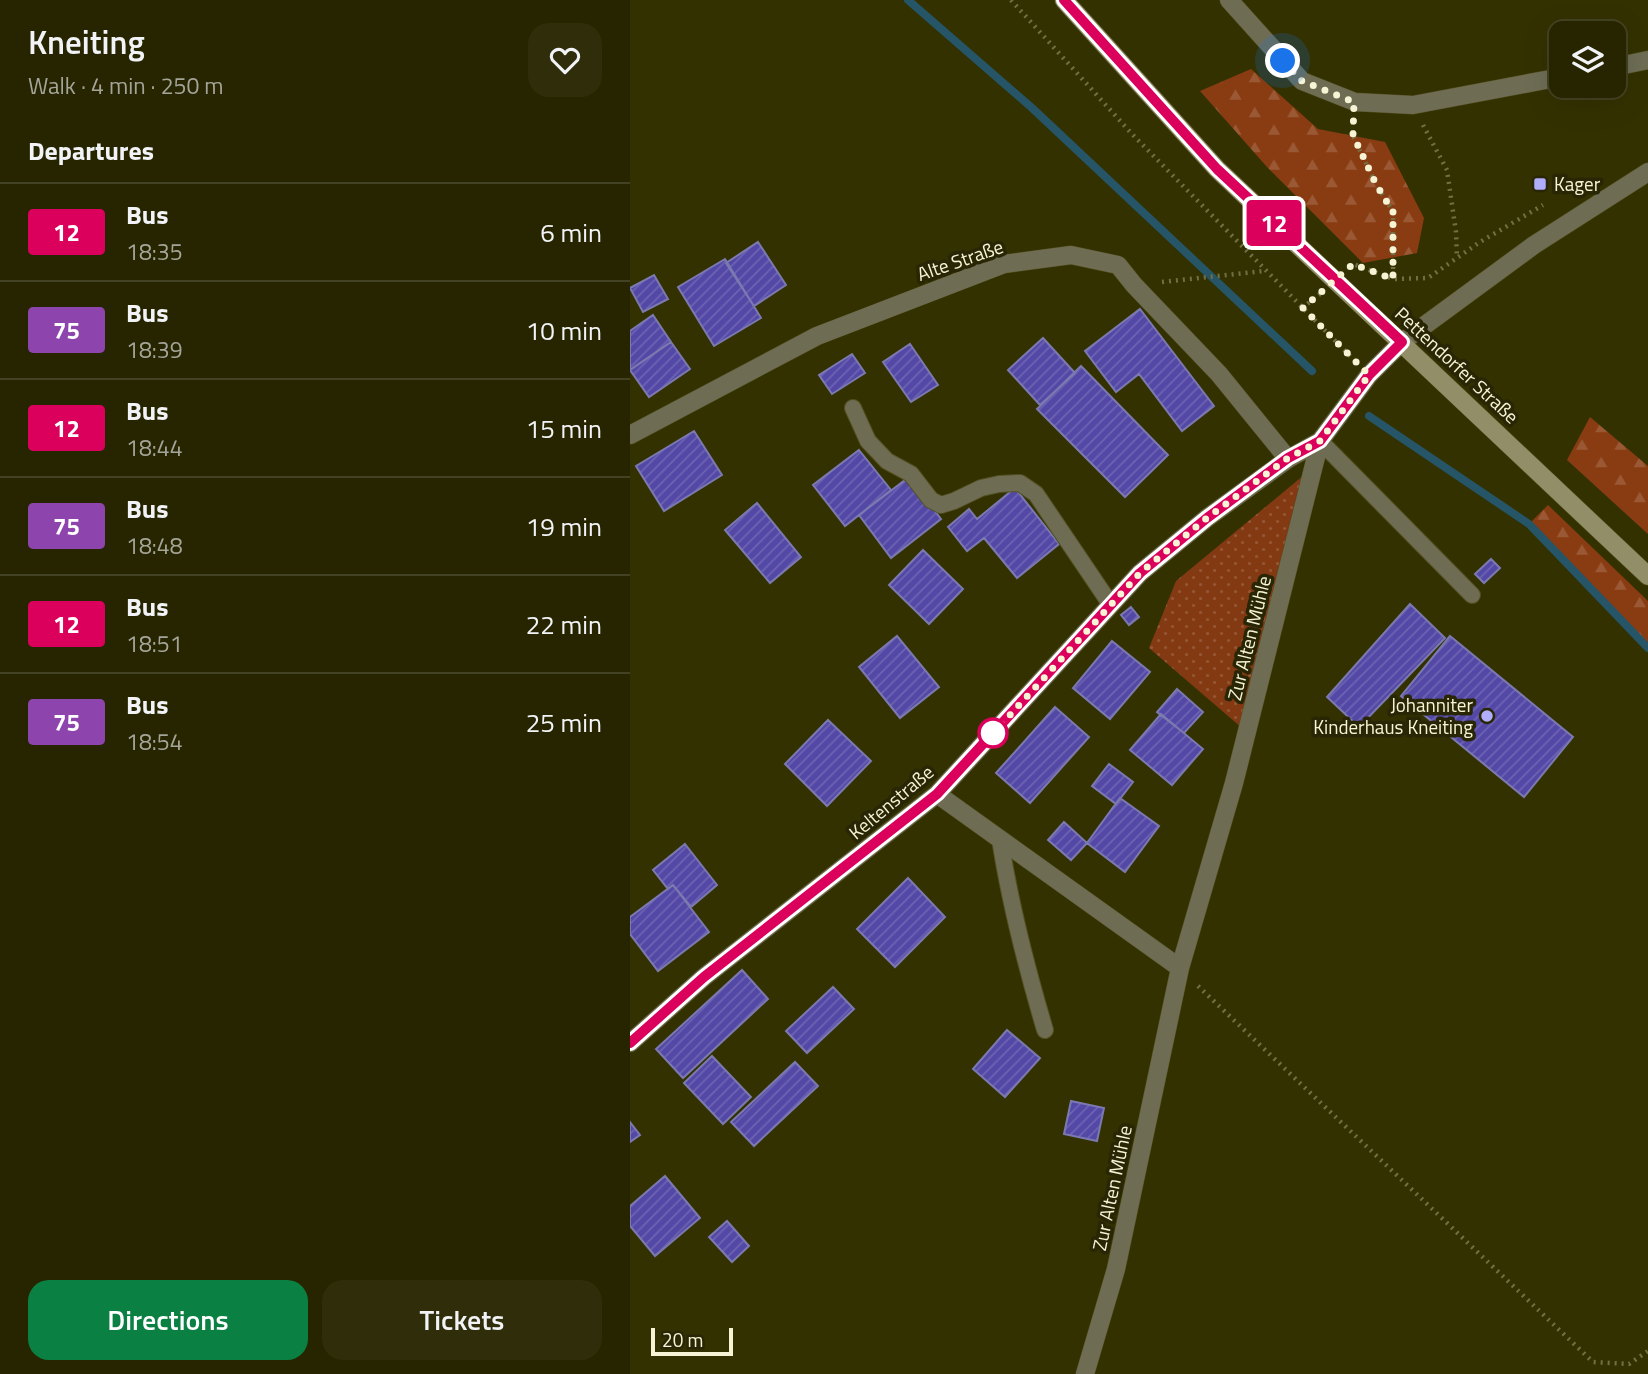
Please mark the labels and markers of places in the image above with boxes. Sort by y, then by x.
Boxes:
place label: Kager [1554,169,1601,198]
marker: Kager [1532,176,1548,192]
place label: Johanniter Kinderhaus Kneiting [1313,690,1473,741]
marker: Johanniter Kinderhaus Kneiting [1479,708,1495,724]
unlabelled marker [978,718,1008,748]

